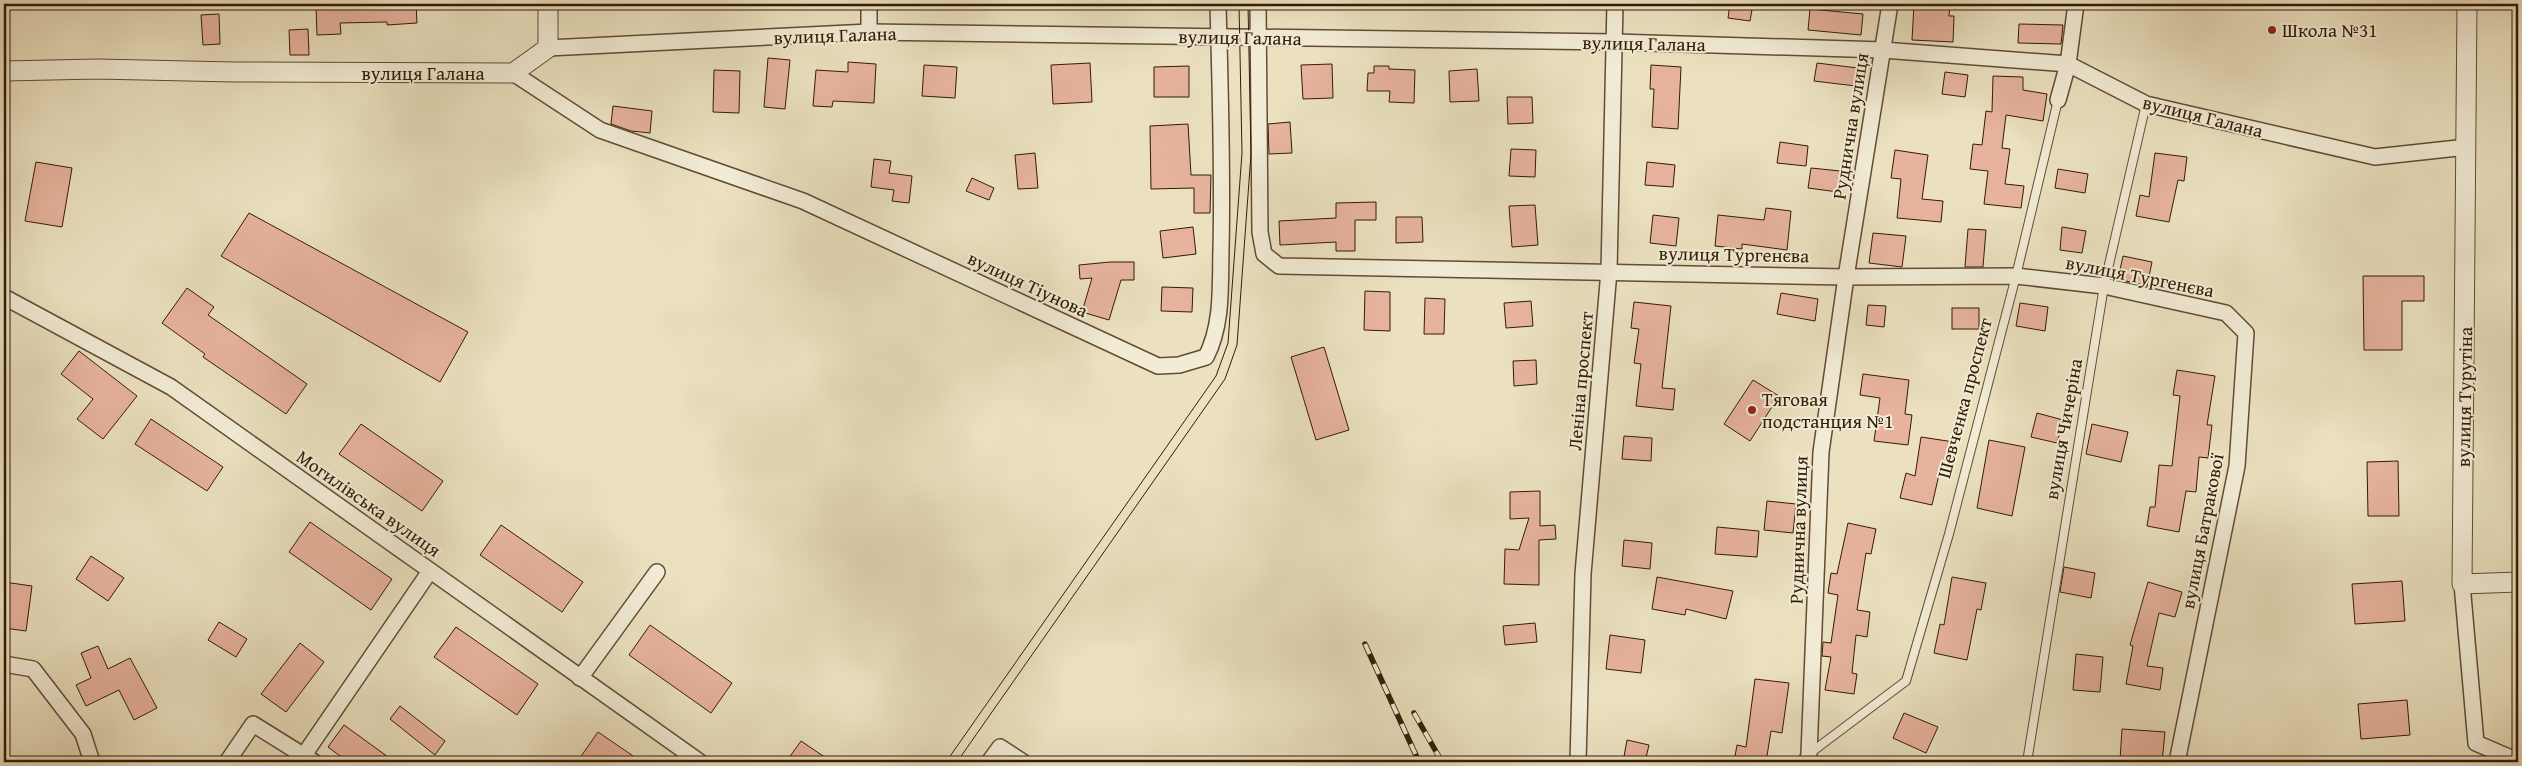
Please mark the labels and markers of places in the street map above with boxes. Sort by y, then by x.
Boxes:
place label: Школа №31 [2282,16,2377,44]
marker: Школа №31 [2266,24,2278,36]
place label: Тяговая подстанция №1 [1762,385,1893,435]
marker: Тяговая подстанция №1 [1746,404,1758,416]

